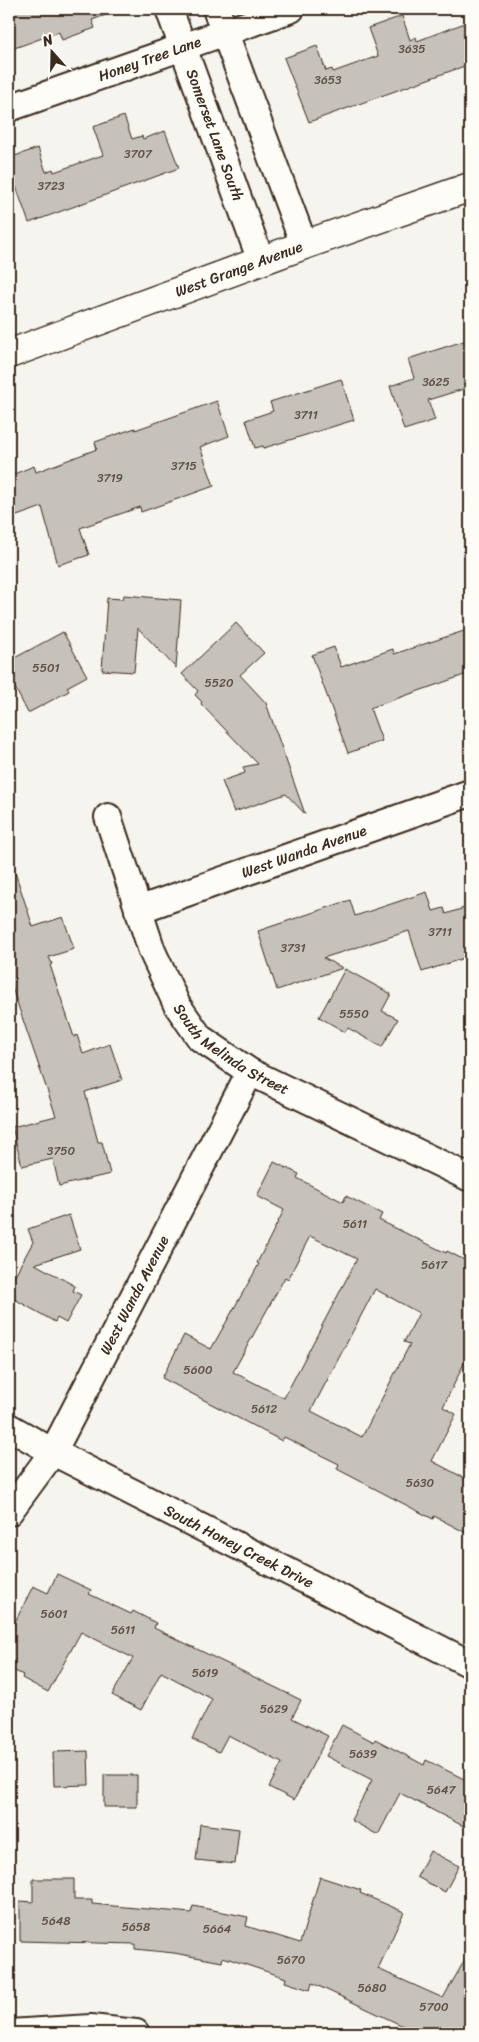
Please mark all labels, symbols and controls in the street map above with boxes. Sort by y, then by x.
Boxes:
text: N [38,27,57,54]
north arrow [28,28,78,78]
street label: Honey Tree Lane [94,29,205,89]
house number: 3635 [398,38,426,60]
street label: Somerset Lane South [179,65,251,205]
house number: 3653 [314,69,342,91]
house number: 3707 [124,143,153,165]
house number: 3723 [38,175,65,197]
street label: West Grange Avenue [171,234,306,305]
house number: 3625 [422,371,450,393]
house number: 3711 [294,404,318,426]
house number: 3715 [171,455,197,477]
house number: 3719 [97,467,123,489]
house number: 5501 [32,657,60,679]
house number: 5520 [204,672,234,694]
street label: West Wanda Avenue [238,817,370,886]
house number: 3711 [428,921,452,943]
house number: 3731 [280,937,306,959]
street label: South Melinda Street [166,998,294,1102]
house number: 5550 [339,1003,369,1025]
house number: 3750 [47,1140,76,1162]
house number: 5611 [343,1213,367,1235]
street label: West Wanda Avenue [92,1231,176,1360]
house number: 5617 [421,1254,448,1276]
house number: 5600 [183,1359,213,1381]
house number: 5612 [251,1398,277,1420]
house number: 5630 [406,1472,435,1494]
street label: South Honey Creek Drive [159,1497,318,1596]
house number: 5601 [41,1603,67,1625]
house number: 5611 [111,1619,135,1641]
house number: 5619 [192,1662,218,1684]
house number: 5629 [260,1698,288,1720]
house number: 5639 [349,1743,377,1765]
house number: 5647 [427,1779,456,1801]
house number: 5648 [42,1910,70,1932]
house number: 5658 [122,1916,150,1938]
house number: 5664 [203,1918,232,1940]
house number: 5670 [277,1949,306,1971]
house number: 5680 [358,1977,387,1999]
house number: 5700 [419,1996,449,2018]

